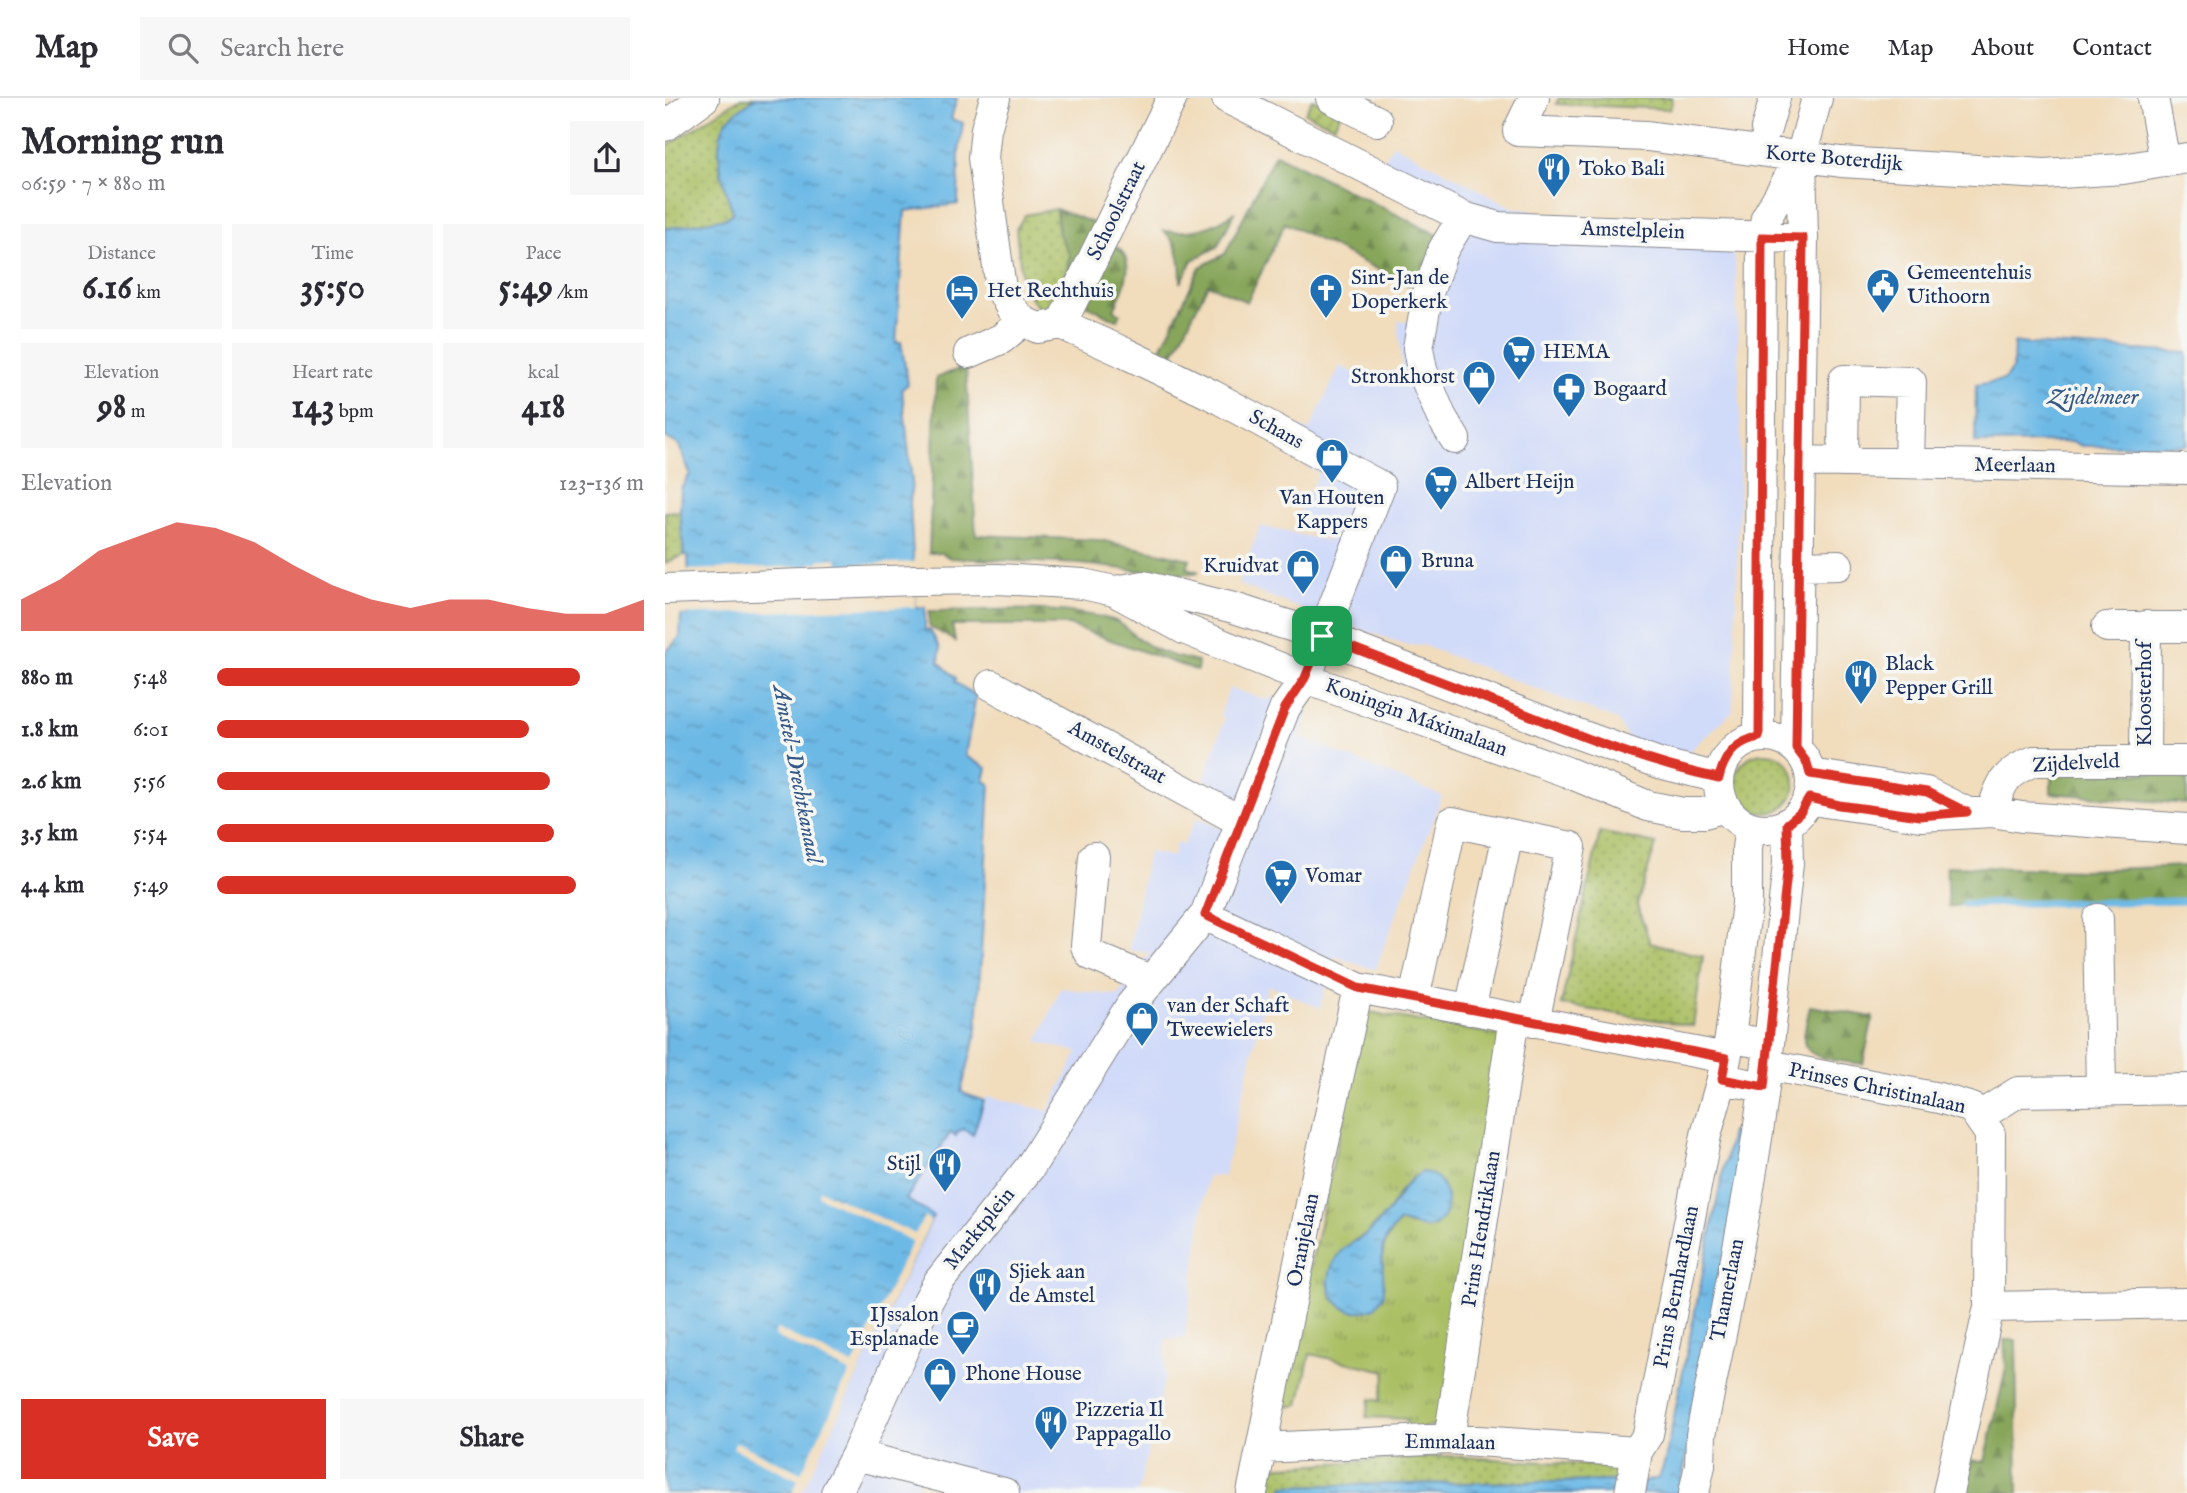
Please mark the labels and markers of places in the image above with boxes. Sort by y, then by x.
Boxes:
restaurant icon: Toko Bali [1535,150,1573,199]
place label: Toko Bali [1579,156,1665,183]
place label: Gemeentehuis Uithoorn [1907,260,2032,311]
place label: Sint-Jan de Doperkerk [1351,265,1450,316]
public building icon: Gemeentehuis Uithoorn [1864,266,1902,315]
church icon: Sint-Jan de Doperkerk [1307,271,1345,320]
hotel icon: Het Rechthuis [943,272,981,321]
place label: Het Rechthuis [987,278,1114,305]
supermarket icon: HEMA [1500,333,1538,382]
place label: HEMA [1543,339,1610,366]
shop icon: Stronkhorst [1460,358,1498,407]
place label: Stronkhorst [1351,364,1455,391]
pharmacy icon: Bogaard [1550,370,1588,419]
place label: Bogaard [1593,376,1667,403]
shop icon: Van Houten Kappers [1313,436,1351,485]
supermarket icon: Albert Heijn [1422,463,1460,512]
place label: Albert Heijn [1464,469,1574,496]
place label: Van Houten Kappers [1278,485,1385,536]
shop icon: Bruna [1377,542,1415,591]
shop icon: Kruidvat [1284,547,1322,596]
place label: Bruna [1421,548,1475,575]
place label: Kruidvat [1203,553,1279,580]
pin [1292,606,1352,666]
place label: Black Pepper Grill [1885,651,1993,702]
restaurant icon: Black Pepper Grill [1842,657,1880,706]
supermarket icon: Vomar [1262,857,1300,906]
place label: Vomar [1304,863,1362,890]
place label: van der Schaft Tweewielers [1167,993,1289,1044]
shop icon: van der Schaft Tweewielers [1123,999,1161,1048]
restaurant icon: Stijl [926,1145,964,1194]
place label: Stijl [887,1151,921,1178]
place label: Sjiek aan de Amstel [1009,1259,1095,1310]
restaurant icon: Sjiek aan de Amstel [966,1265,1004,1314]
place label: IJssalon Esplanade [850,1302,939,1353]
cafe icon: IJssalon Esplanade [944,1308,982,1357]
shop icon: Phone House [921,1355,959,1404]
place label: Phone House [965,1361,1082,1388]
place label: Pizzeria Il Pappagallo [1075,1397,1171,1448]
restaurant icon: Pizzeria Il Pappagallo [1032,1403,1070,1452]

